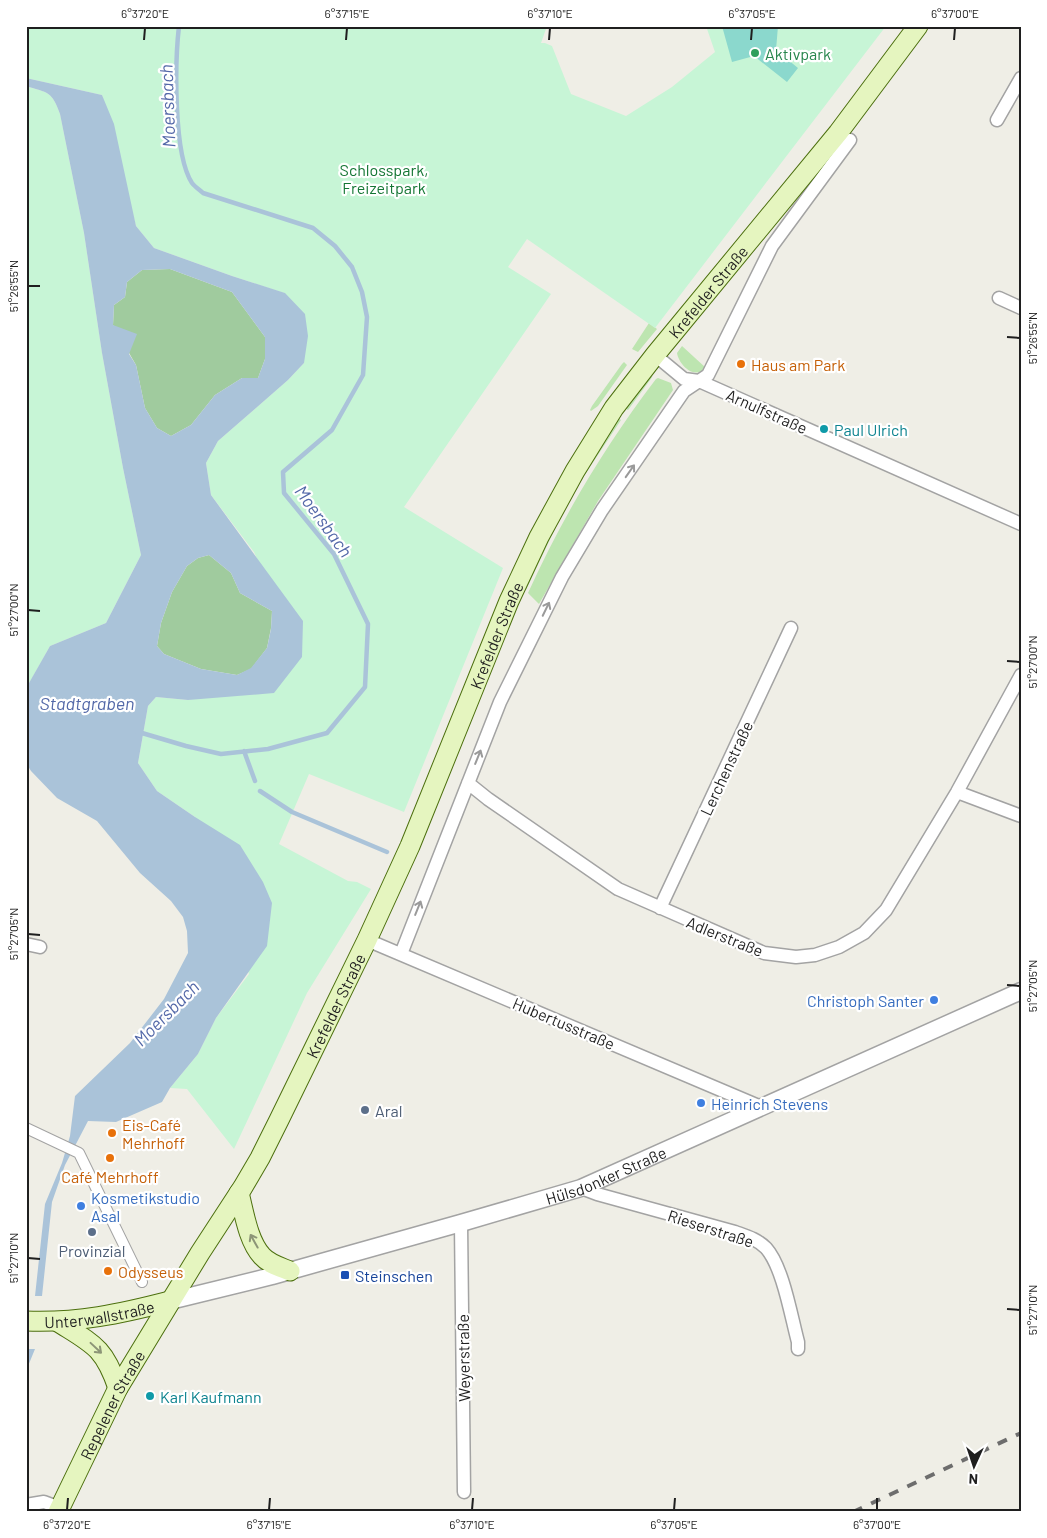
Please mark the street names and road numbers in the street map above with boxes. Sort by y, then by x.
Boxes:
street label: Krefelder Straße [664,241,751,341]
street label: Arnulfstraße [724,385,810,437]
street label: Krefelder Straße [465,578,526,691]
street label: Lerchenstraße [696,718,756,818]
street label: Adlerstraße [684,912,766,960]
street label: Krefelder Straße [301,950,369,1061]
street label: Hubertusstraße [510,993,618,1053]
street label: Hülsdonker Straße [543,1142,669,1207]
street label: Rieserstraße [666,1205,756,1251]
street label: Unterwallstraße [44,1296,156,1331]
street label: Weyerstraße [453,1314,473,1402]
street label: Repelener Straße [75,1347,148,1462]

